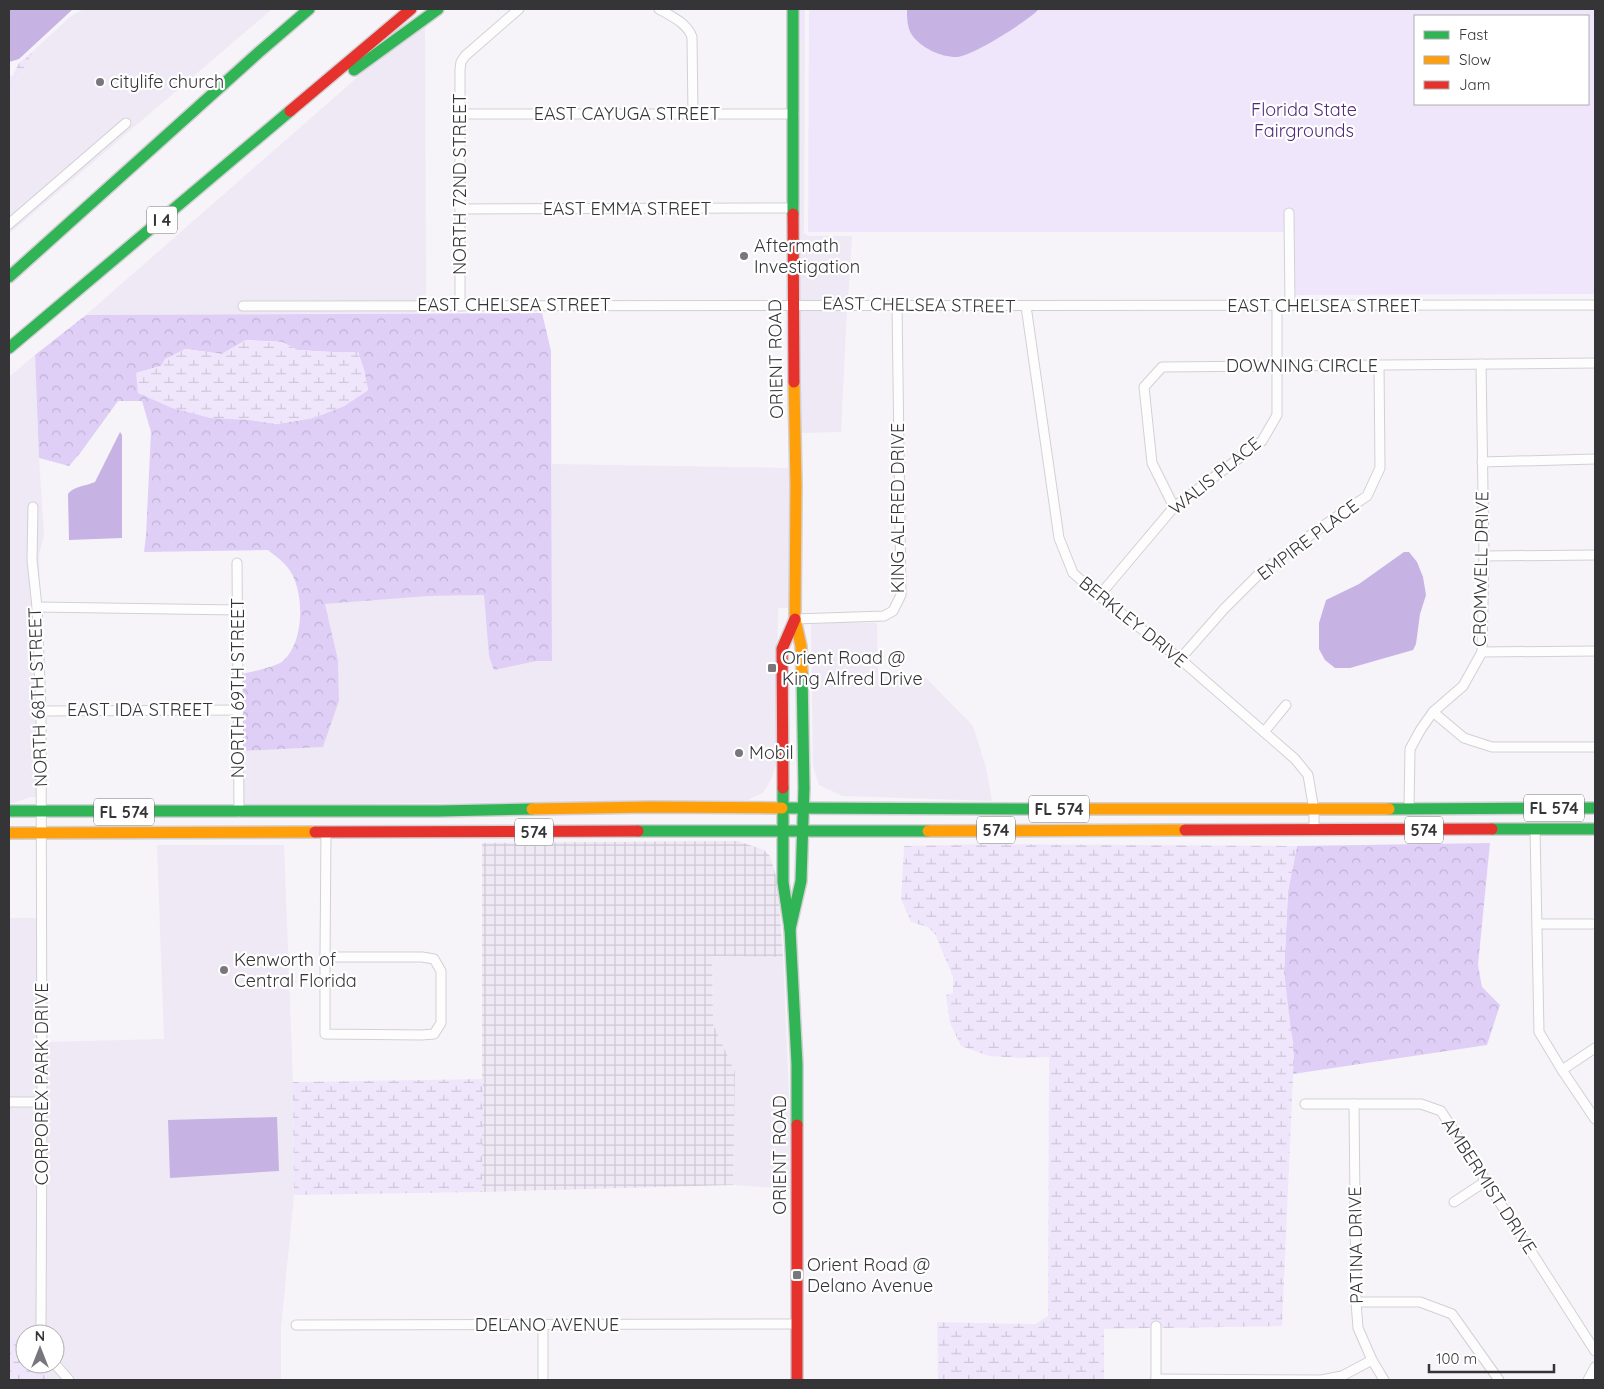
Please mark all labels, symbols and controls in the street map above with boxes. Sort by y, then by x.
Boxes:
legend [1414,15,1589,105]
text: Fast [1459,25,1488,44]
text: Slow [1459,50,1491,69]
place label: citylife church [110,70,224,93]
text: Jam [1459,75,1490,94]
marker: citylife church [94,76,106,88]
street label: NORTH 72ND STREET [448,93,471,275]
park label: Florida State Fairgrounds [1251,98,1357,142]
street label: EAST CAYUGA STREET [534,102,720,125]
street label: EAST EMMA STREET [543,197,711,220]
road number: I 4 [147,206,177,234]
place label: Aftermath Investigation [754,234,860,278]
marker: Aftermath Investigation [738,250,750,262]
street label: EAST CHELSEA STREET [822,291,1016,318]
street label: EAST CHELSEA STREET [417,293,611,316]
street label: EAST CHELSEA STREET [1227,294,1421,317]
street label: ORIENT ROAD [763,299,788,419]
street label: DOWNING CIRCLE [1226,354,1378,377]
street label: KING ALFRED DRIVE [886,423,909,593]
street label: WALIS PLACE [1164,432,1265,520]
street label: CROMWELL DRIVE [1468,491,1493,647]
street label: EMPIRE PLACE [1252,494,1363,585]
street label: BERKLEY DRIVE [1075,571,1192,672]
street label: NORTH 69TH STREET [226,598,249,778]
street label: NORTH 68TH STREET [23,607,52,787]
place label: Orient Road @ King Alfred Drive [782,646,923,690]
marker: Orient Road @ King Alfred Drive [766,662,778,674]
street label: EAST IDA STREET [67,698,213,721]
place label: Mobil [749,741,794,764]
marker: Mobil [733,747,745,759]
road number: FL 574 [1524,794,1584,821]
road number: FL 574 [1029,796,1089,822]
road number: FL 574 [94,799,154,826]
road number: 574 [977,816,1015,844]
road number: 574 [1405,816,1443,844]
road number: 574 [515,819,553,846]
place label: Kenworth of Central Florida [234,948,357,992]
marker: Kenworth of Central Florida [218,964,230,976]
street label: CORPOREX PARK DRIVE [30,983,53,1185]
street label: ORIENT ROAD [768,1095,791,1215]
street label: AMBERMIST DRIVE [1437,1113,1542,1258]
street label: PATINA DRIVE [1343,1186,1368,1304]
place label: Orient Road @ Delano Avenue [807,1253,933,1297]
marker: Orient Road @ Delano Avenue [791,1269,803,1281]
street label: DELANO AVENUE [475,1313,619,1336]
north arrow [15,1324,65,1374]
text: N [35,1327,45,1345]
scale bar [1429,1342,1554,1374]
text: 100 m [1436,1349,1477,1368]

